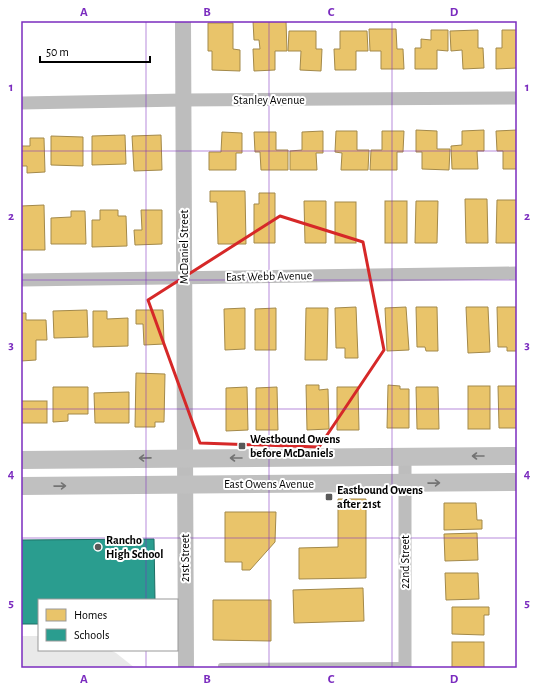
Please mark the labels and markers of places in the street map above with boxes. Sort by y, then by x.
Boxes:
place label: Westbound Owens before McDaniels [250,433,341,459]
marker: Westbound Owens before McDaniels [237,441,247,451]
place label: Eastbound Owens after 21st [337,484,423,510]
marker: Eastbound Owens after 21st [324,492,334,502]
place label: Rancho High School [106,534,163,560]
marker: Rancho High School [93,542,103,552]

